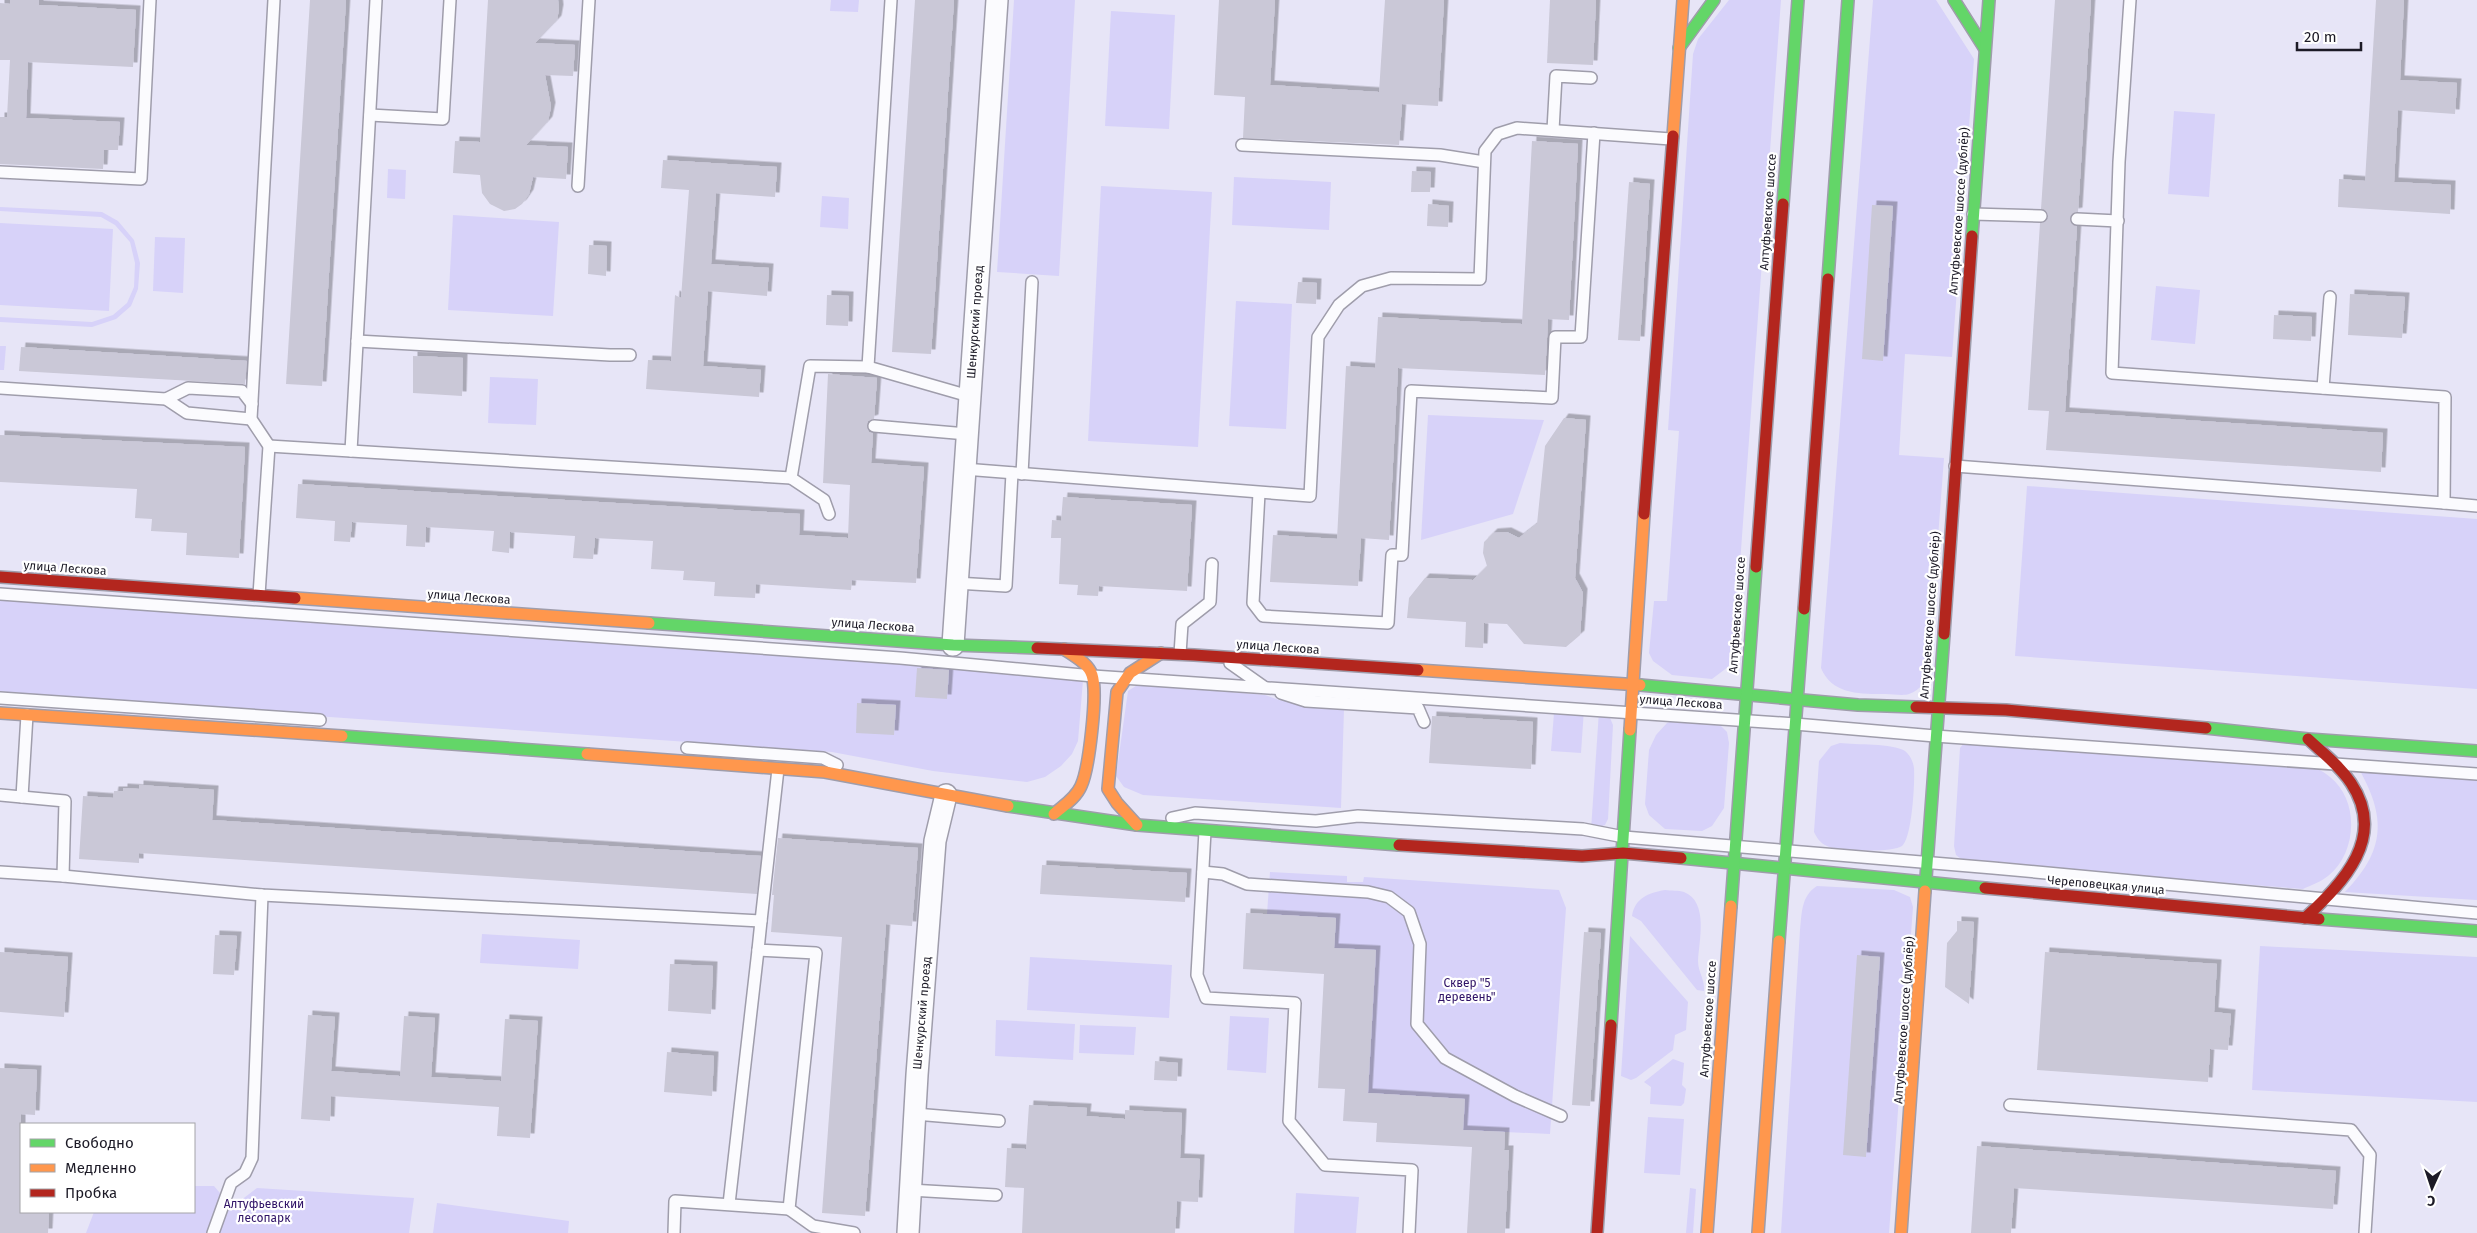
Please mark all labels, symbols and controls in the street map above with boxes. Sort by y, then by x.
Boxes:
scale bar [2297,20,2361,52]
text: 20 m [2304,28,2337,46]
street label: Алтуфьевское шоссе (дублёр) [1946,127,1972,295]
street label: Алтуфьевское шоссе [1757,153,1779,271]
street label: Шенкурский проезд [964,265,986,379]
street label: Алтуфьевское шоссе (дублёр) [1917,531,1943,699]
street label: Алтуфьевское шоссе [1726,556,1748,674]
street label: улица Лескова [23,558,107,578]
street label: улица Лескова [427,587,511,607]
street label: улица Лескова [831,615,915,635]
street label: улица Лескова [1236,637,1320,657]
street label: улица Лескова [1639,692,1723,712]
street label: Череповецкая улица [2047,873,2165,897]
street label: Алтуфьевское шоссе (дублёр) [1891,936,1917,1104]
street label: Шенкурский проезд [910,956,934,1070]
street label: Алтуфьевское шоссе [1697,960,1719,1078]
park label: Сквер "5 деревень" [1438,976,1496,1004]
legend [20,1123,195,1213]
text: Свободно [65,1134,134,1152]
text: Медленно [65,1159,137,1177]
north arrow [2407,1163,2457,1213]
text: Пробка [65,1184,117,1202]
text: С [2427,1192,2436,1209]
park label: Алтуфьевский лесопарк [224,1197,304,1225]

